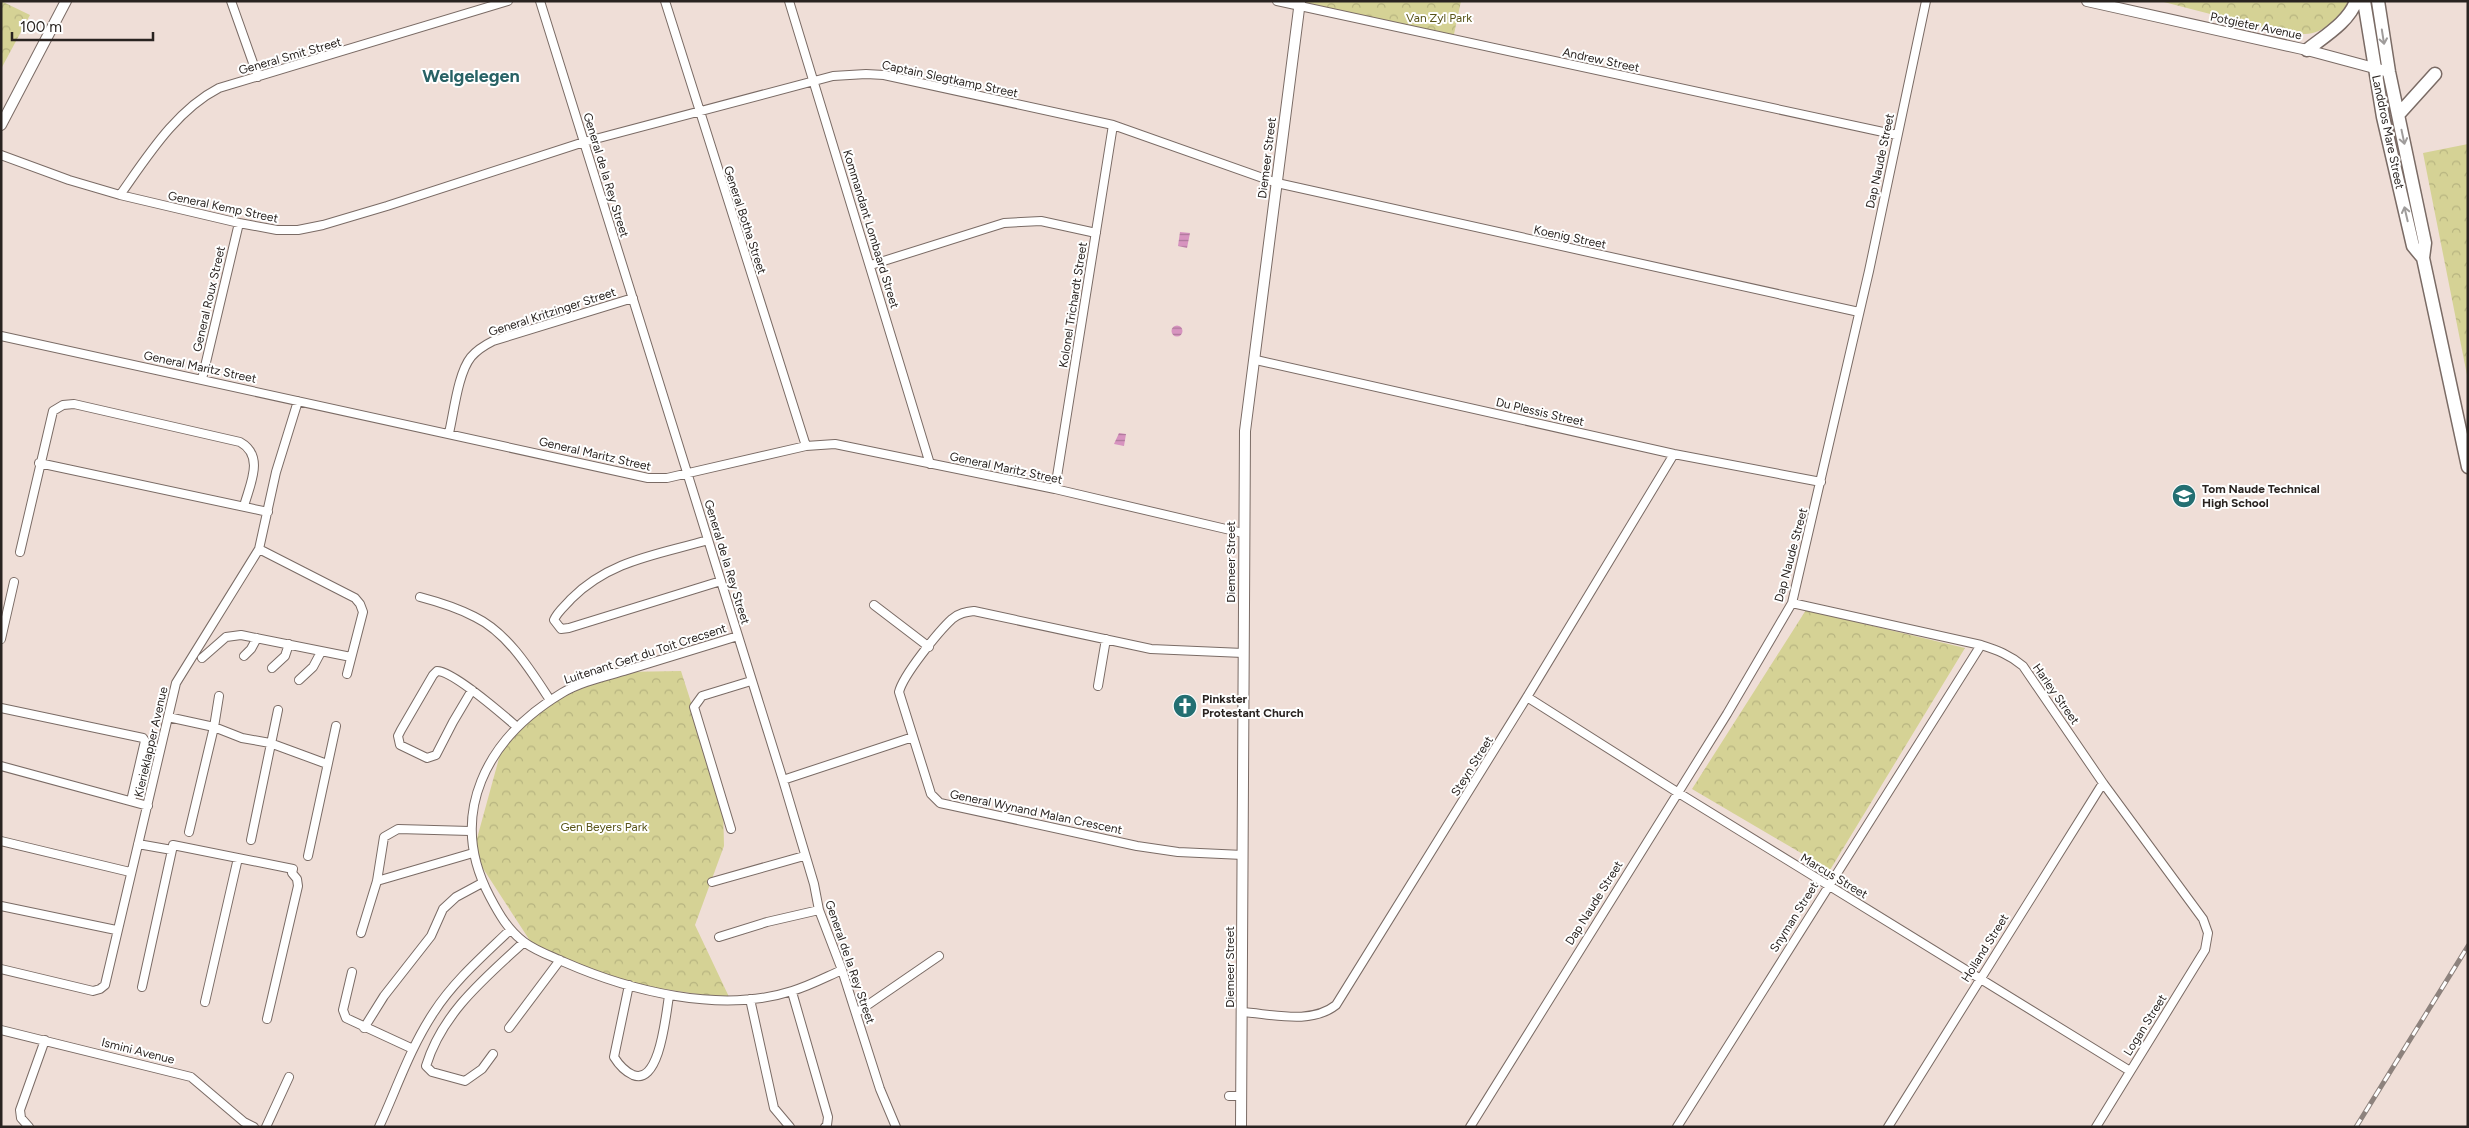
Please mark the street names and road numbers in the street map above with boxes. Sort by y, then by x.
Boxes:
street label: Potgieter Avenue [2209,9,2304,43]
street label: General Smit Street [237,35,343,77]
street label: Andrew Street [1561,45,1641,75]
street label: Captain Slegtkamp Street [881,58,1020,100]
street label: Landdros Mare Street [2369,74,2407,191]
street label: General de la Rey Street [580,111,632,240]
street label: Dap Naude Street [1863,112,1897,210]
street label: Diemeer Street [1255,116,1279,199]
street label: Kommandant Lombaard Street [840,148,902,310]
street label: General Botha Street [721,164,769,276]
street label: General Kemp Street [167,188,280,226]
street label: Koenig Street [1532,222,1608,252]
street label: Kolonel Trichardt Street [1056,241,1090,369]
street label: General Roux Street [190,244,228,353]
street label: General Kritzinger Street [487,285,618,339]
street label: General Maritz Street [142,348,258,386]
street label: Du Plessis Street [1494,395,1586,429]
street label: General Maritz Street [537,434,653,474]
street label: General Maritz Street [948,449,1064,487]
street label: General de la Rey Street [701,498,753,627]
street label: Dap Naude Street [1772,506,1810,604]
street label: Diemeer Street [1224,521,1238,603]
street label: Luitenant Gert du Toit Crecsent [562,621,728,687]
street label: Harley Street [2030,661,2082,728]
street label: Kierieklapper Avenue [131,685,171,799]
street label: Steyn Street [1448,733,1496,798]
street label: General Wynand Malan Crescent [949,787,1124,837]
street label: Marcus Street [1798,851,1870,902]
street label: Dap Naude Street [1562,858,1626,948]
street label: Snyman Street [1767,879,1821,955]
street label: General de la Rey Street [822,898,878,1026]
street label: Holland Street [1958,911,2012,985]
street label: Diemeer Street [1223,926,1237,1008]
street label: Logan Street [2121,991,2170,1058]
street label: Ismini Avenue [100,1035,176,1067]

